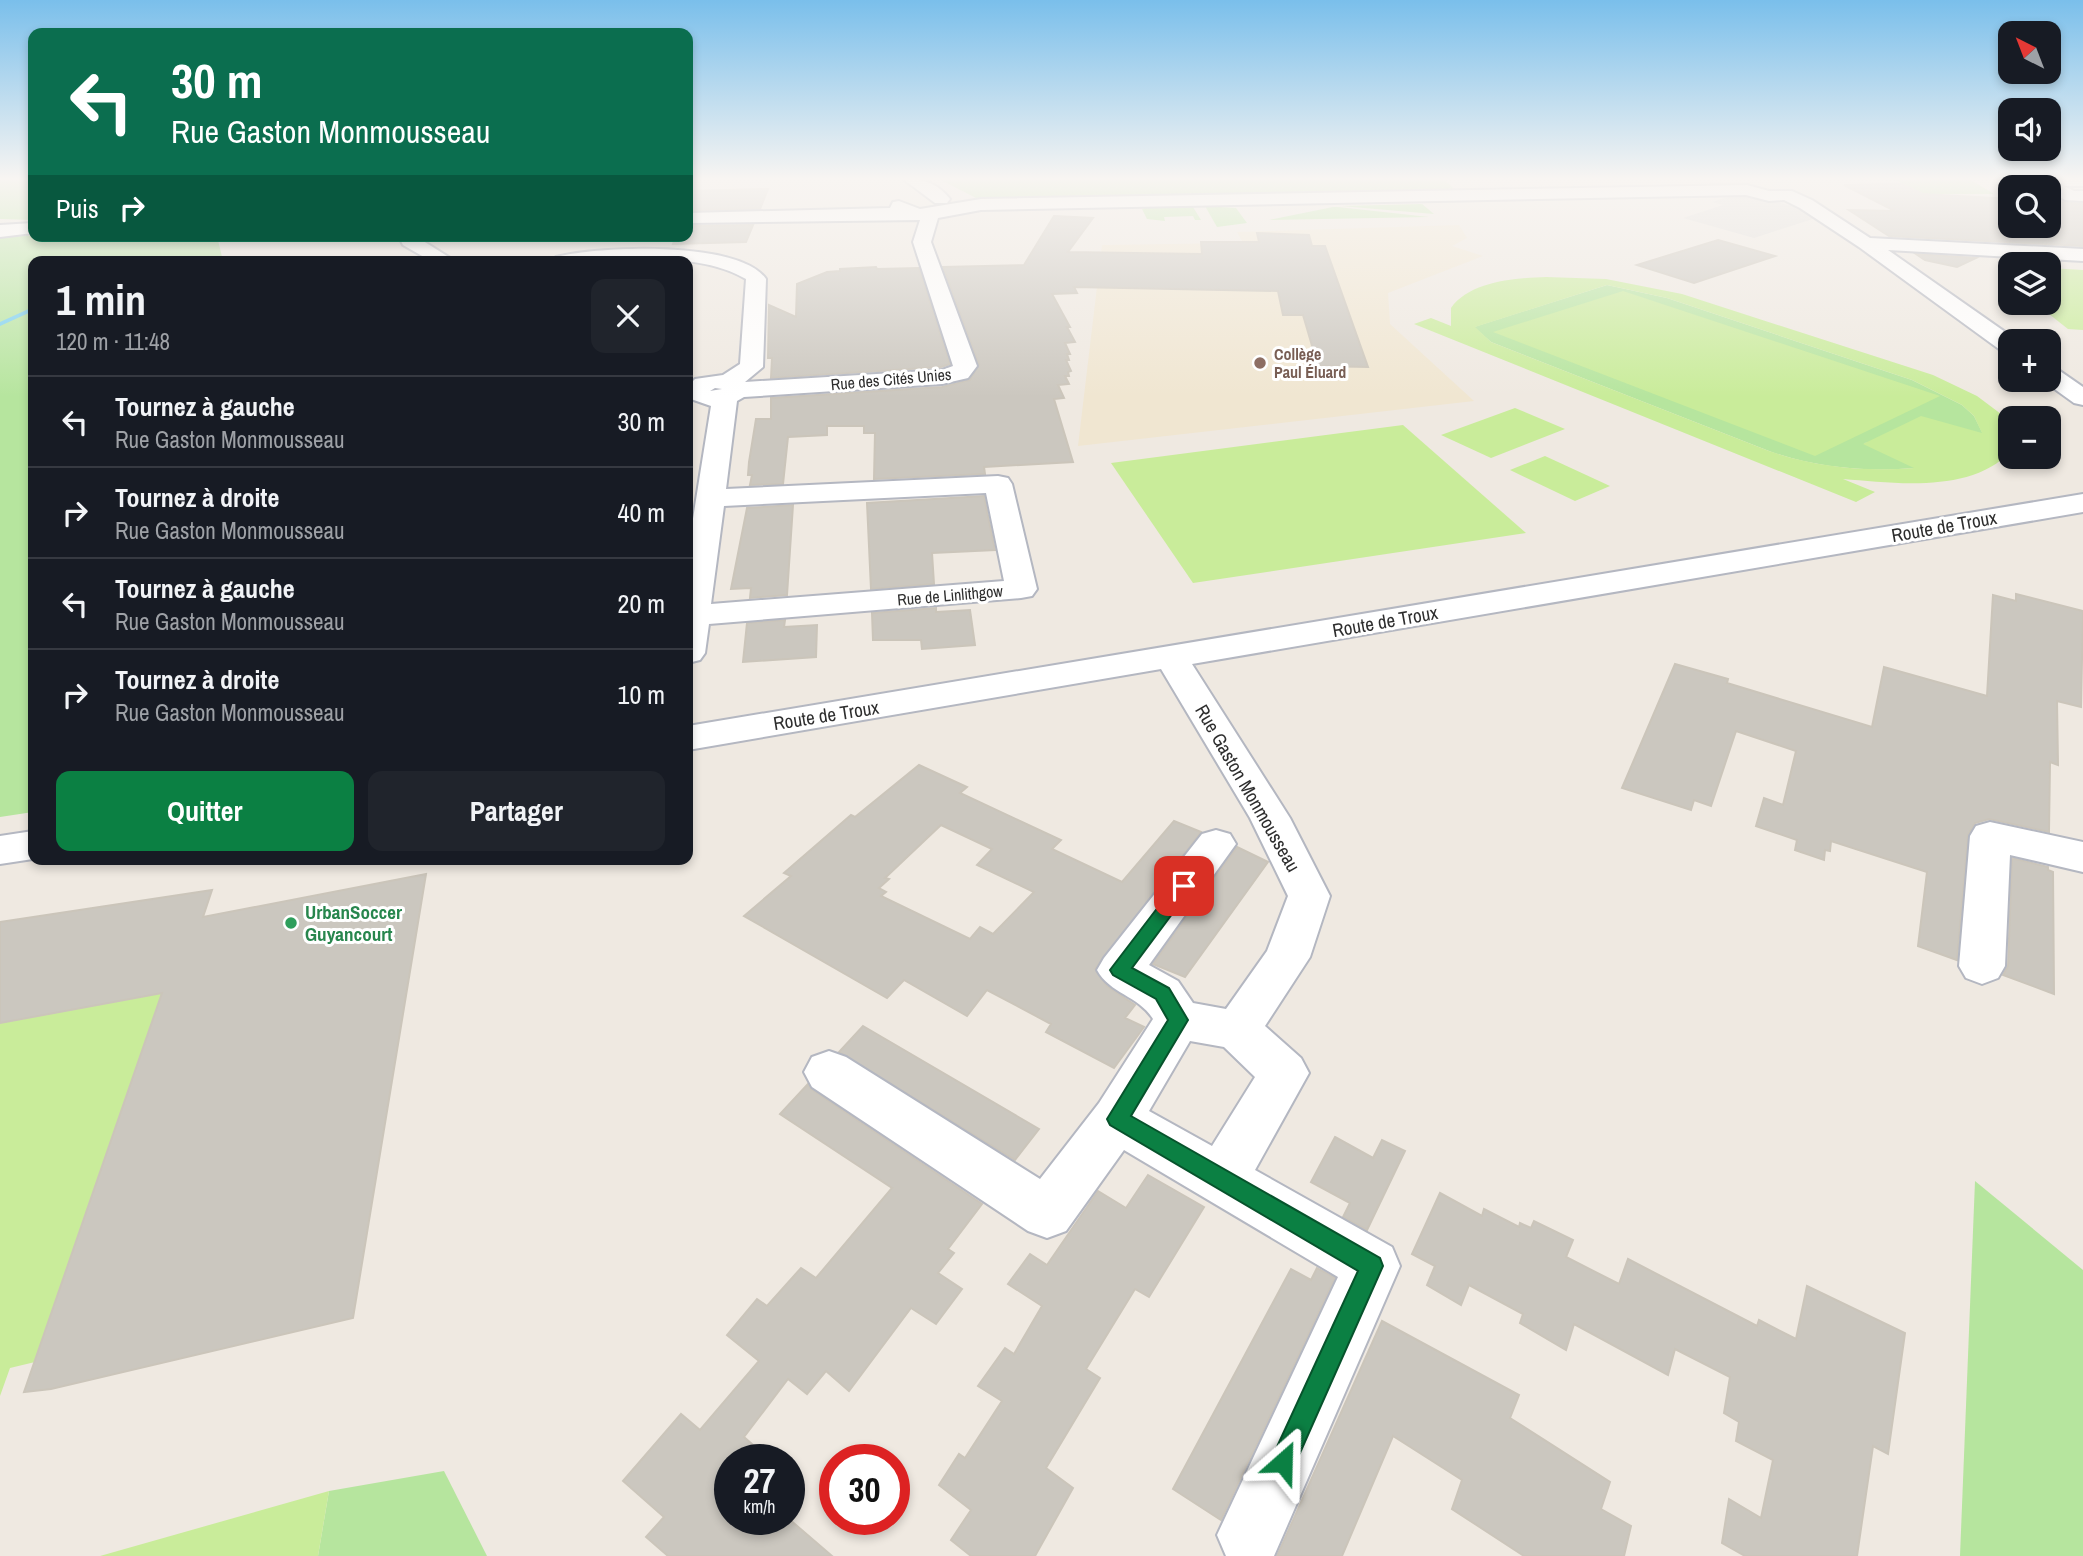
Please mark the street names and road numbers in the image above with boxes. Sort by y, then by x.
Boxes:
street label: Rue des Cités Unies [830,363,952,395]
street label: Route de Troux [1889,504,1999,548]
street label: Rue de Linlithgow [896,579,1004,611]
street label: Route de Troux [1330,599,1440,643]
street label: Route de Troux [771,694,881,736]
street label: Rue Gaston Monmousseau [1189,699,1307,877]

